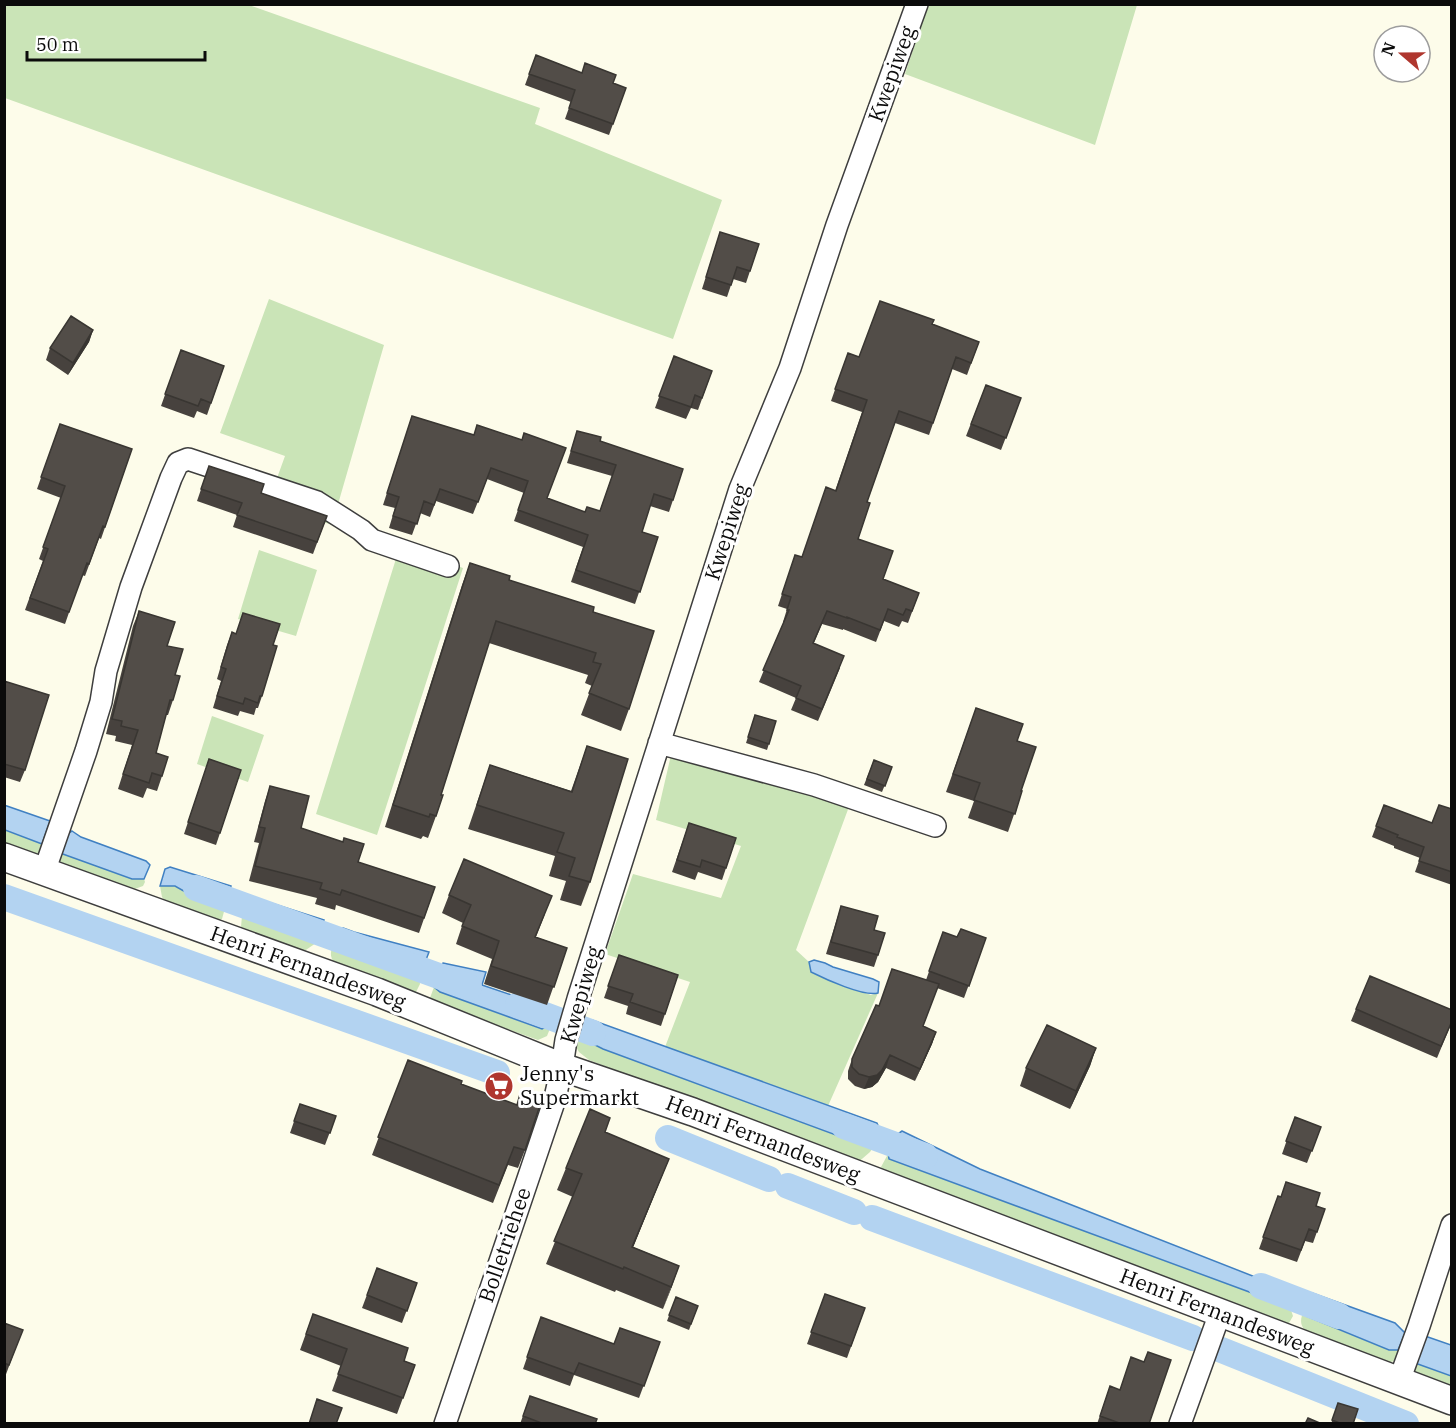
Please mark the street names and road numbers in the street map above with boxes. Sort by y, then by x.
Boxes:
street label: Kwepiweg [861,21,922,126]
street label: Kwepiweg [697,479,755,584]
street label: Henri Fernandesweg [207,919,411,1016]
street label: Kwepiweg [553,942,607,1047]
street label: Henri Fernandesweg [662,1088,865,1188]
street label: Bolletriehee [471,1183,537,1306]
street label: Henri Fernandesweg [1116,1261,1319,1361]

